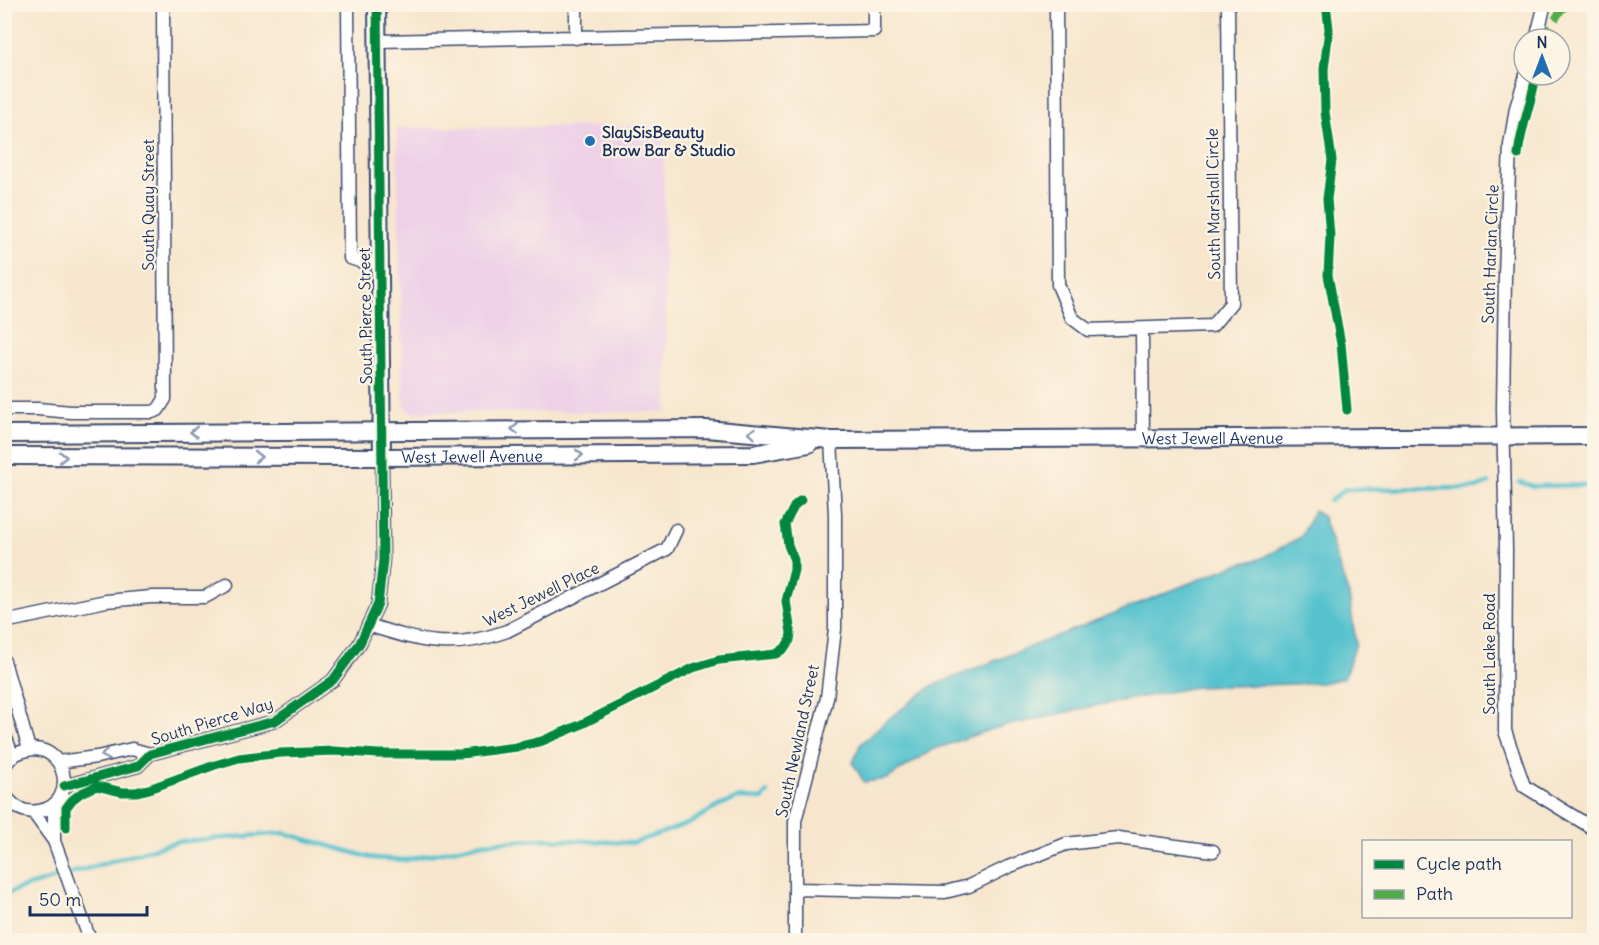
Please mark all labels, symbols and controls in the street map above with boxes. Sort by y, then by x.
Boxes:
north arrow [1512,27,1572,87]
text: N [1536,32,1548,52]
place label: SlaySisBeauty Brow Bar & Studio [602,122,736,160]
street label: South Marshall Circle [1202,128,1224,280]
marker: SlaySisBeauty Brow Bar & Studio [583,134,597,148]
street label: South Quay Street [138,139,158,271]
street label: South Harlan Circle [1478,184,1502,324]
street label: South Pierce Street [354,247,376,385]
one-way arrow [510,423,519,435]
one-way arrow [189,426,198,438]
one-way arrow [747,427,756,440]
street label: West Jewell Avenue [1142,428,1283,448]
street label: West Jewell Avenue [401,446,543,467]
one-way arrow [574,449,583,461]
one-way arrow [58,451,67,463]
one-way arrow [253,451,262,463]
street label: West Jewell Place [480,557,602,631]
street label: South Lake Road [1479,593,1499,715]
street label: South Newland Street [771,662,823,819]
street label: South Pierce Way [149,693,275,749]
one-way arrow [100,748,110,761]
legend [1362,840,1572,918]
text: Cycle path [1416,852,1502,875]
scale bar [30,879,147,917]
text: Path [1416,882,1453,905]
text: 50 m [39,888,81,911]

